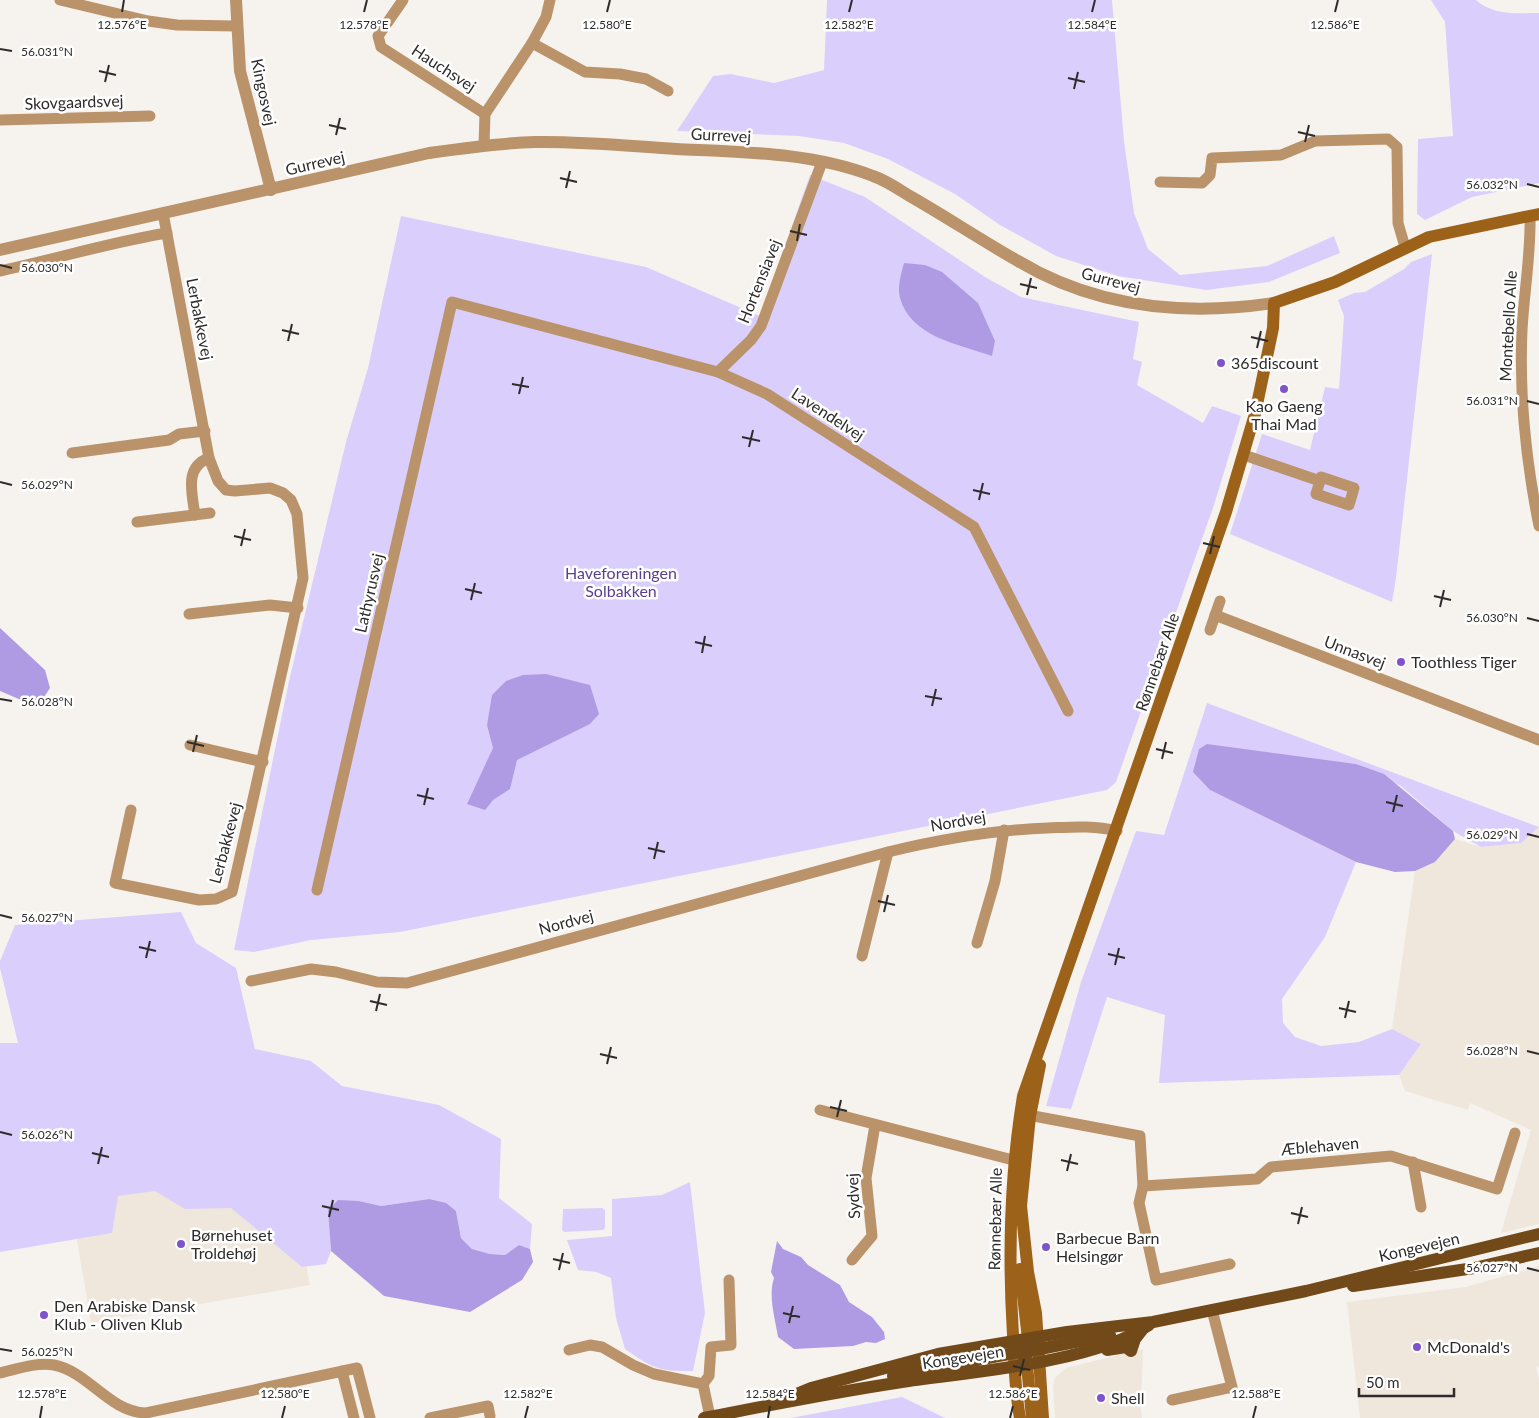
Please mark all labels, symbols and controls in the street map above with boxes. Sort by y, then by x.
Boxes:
text: 12.576°E [97,17,147,32]
text: 12.578°E [339,17,389,32]
text: 12.580°E [582,17,632,32]
text: 12.582°E [824,17,874,32]
text: 12.584°E [1067,17,1117,32]
text: 12.586°E [1310,17,1360,32]
street label: Hauchsvej [409,40,480,95]
text: 56.031°N [21,44,73,59]
street label: Kingosvej [248,57,281,127]
street label: Skovgaardsvej [24,90,124,113]
street label: Gurrevej [690,123,752,146]
street label: Gurrevej [283,146,346,179]
text: 56.032°N [1466,177,1518,192]
street label: Hortensiavej [733,236,784,326]
text: 56.030°N [21,260,73,275]
street label: Gurrevej [1080,263,1143,297]
street label: Montebello Alle [1495,270,1520,382]
street label: Lerbakkevej [183,276,218,362]
place label: 365discount [1231,353,1319,372]
marker: 365discount [1215,357,1227,369]
street label: Lavendelvej [788,383,868,444]
marker: Kao Gaeng Thai Mad [1278,383,1290,395]
text: 56.031°N [1466,393,1518,408]
place label: Kao Gaeng Thai Mad [1246,396,1322,433]
text: 56.029°N [21,477,73,492]
street label: Lathyrusvej [350,551,387,634]
park label: Haveforeningen Solbakken [565,563,677,600]
street label: Rønnebær Alle [1131,610,1182,713]
text: 56.030°N [1466,610,1518,625]
street label: Unnasvej [1322,631,1389,672]
place label: Toothless Tiger [1411,652,1517,671]
marker: Toothless Tiger [1395,656,1407,668]
text: 56.028°N [21,694,73,709]
street label: Lerbakkevej [205,800,244,886]
street label: Nordvej [929,806,987,835]
text: 56.029°N [1466,827,1518,842]
street label: Nordvej [536,905,595,938]
text: 56.027°N [21,910,73,925]
text: 56.028°N [1466,1043,1518,1058]
text: 56.026°N [21,1127,73,1142]
street label: Æblehaven [1279,1133,1360,1158]
street label: Rønnebær Alle [984,1167,1005,1270]
street label: Sydvej [842,1173,863,1219]
place label: Børnehuset Troldehøj [191,1225,273,1262]
place label: Barbecue Barn Helsingør [1056,1228,1159,1265]
street label: Kongevejen [1377,1228,1461,1265]
marker: Børnehuset Troldehøj [175,1238,187,1250]
marker: Barbecue Barn Helsingør [1040,1241,1052,1253]
text: 56.027°N [1466,1260,1518,1275]
place label: Den Arabiske Dansk Klub - Oliven Klub [54,1296,196,1333]
marker: Den Arabiske Dansk Klub - Oliven Klub [38,1309,50,1321]
place label: McDonald's [1427,1337,1510,1356]
street label: Kongevejen [921,1341,1005,1372]
marker: McDonald's [1411,1341,1423,1353]
text: 56.025°N [21,1344,73,1359]
scale bar [1359,1366,1454,1398]
text: 50 m [1366,1373,1400,1391]
text: 12.578°E [17,1386,67,1401]
text: 12.580°E [260,1386,310,1401]
text: 12.582°E [503,1386,553,1401]
text: 12.584°E [745,1386,795,1401]
text: 12.586°E [988,1386,1038,1401]
text: 12.588°E [1231,1386,1281,1401]
place label: Shell [1111,1388,1144,1407]
marker: Shell [1095,1392,1107,1404]

